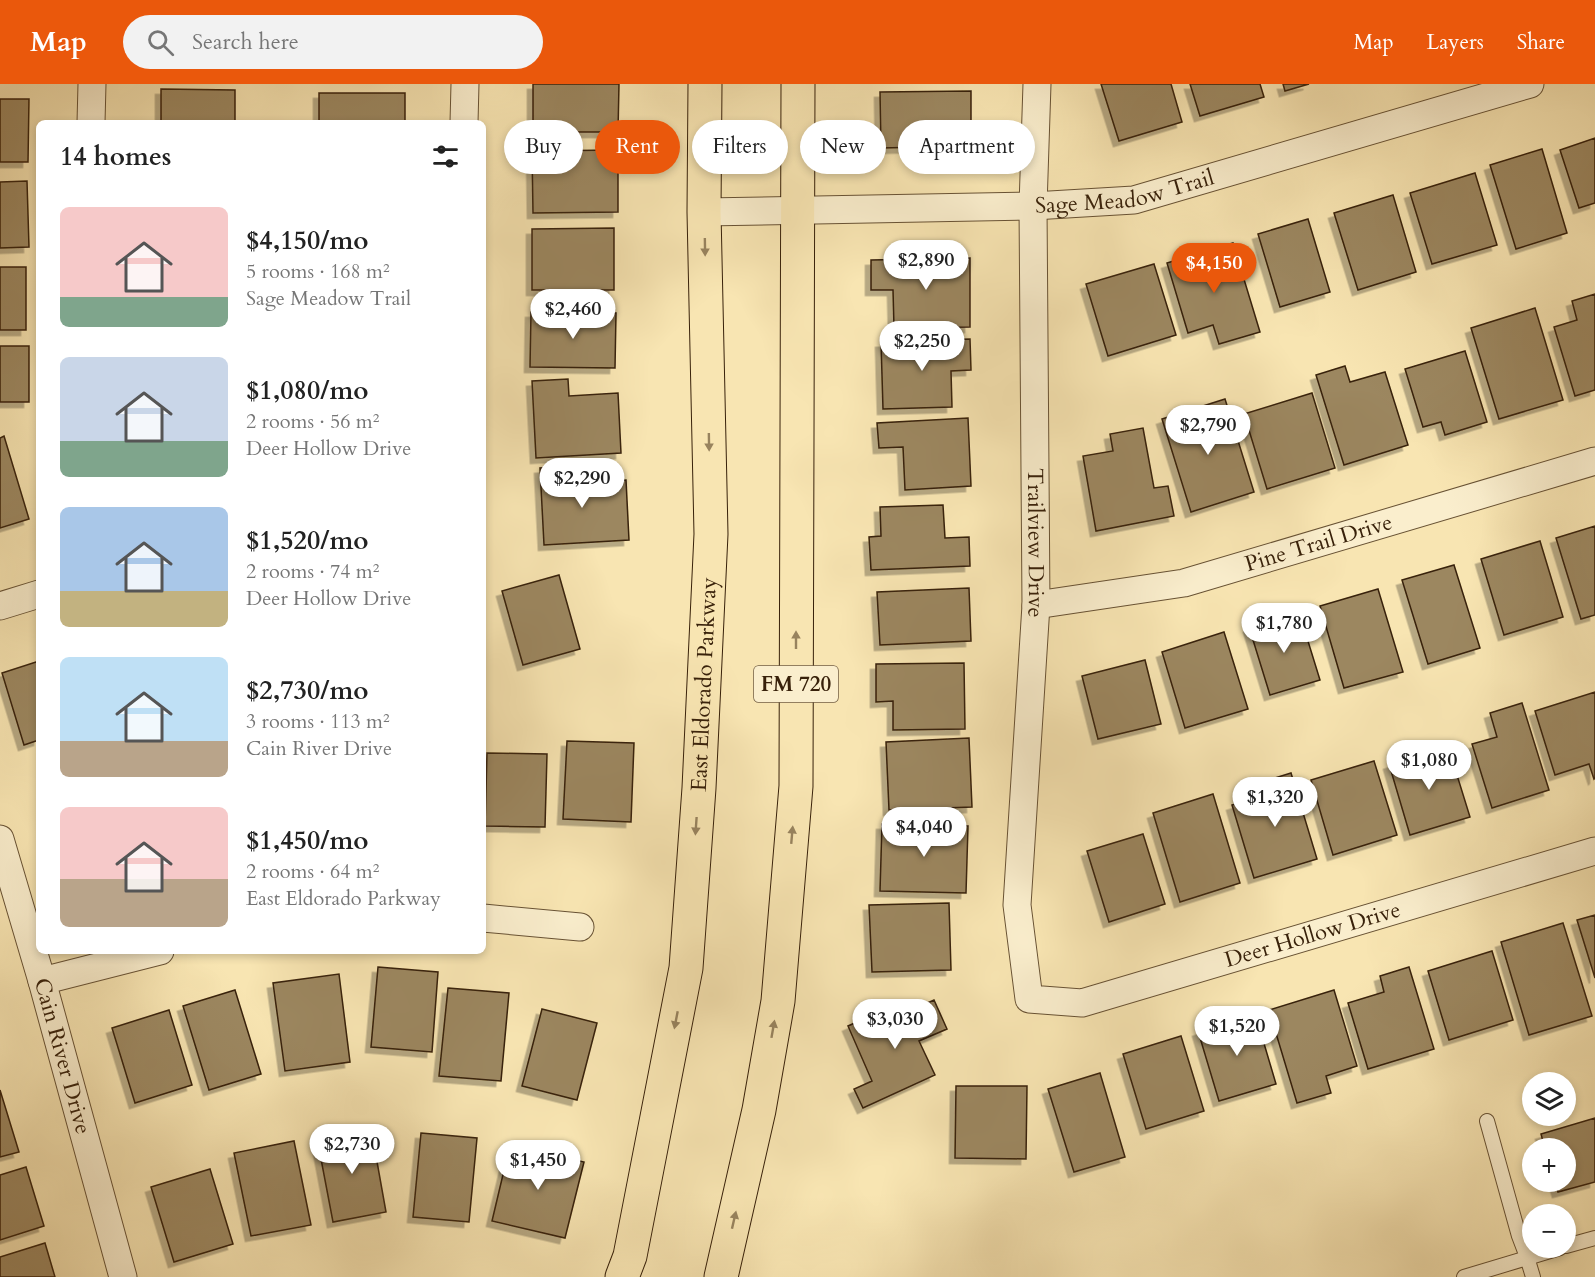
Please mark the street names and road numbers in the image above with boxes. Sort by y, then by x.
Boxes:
street label: Sage Meadow Trail [1034,162,1218,221]
street label: Trailview Drive [1020,468,1051,619]
street label: Pine Trail Drive [1241,507,1396,579]
street label: East Eldorado Parkway [684,576,724,792]
road number: FM 720 [754,666,838,702]
street label: Deer Hollow Drive [1221,894,1404,975]
street label: Cain River Drive [27,975,98,1138]

